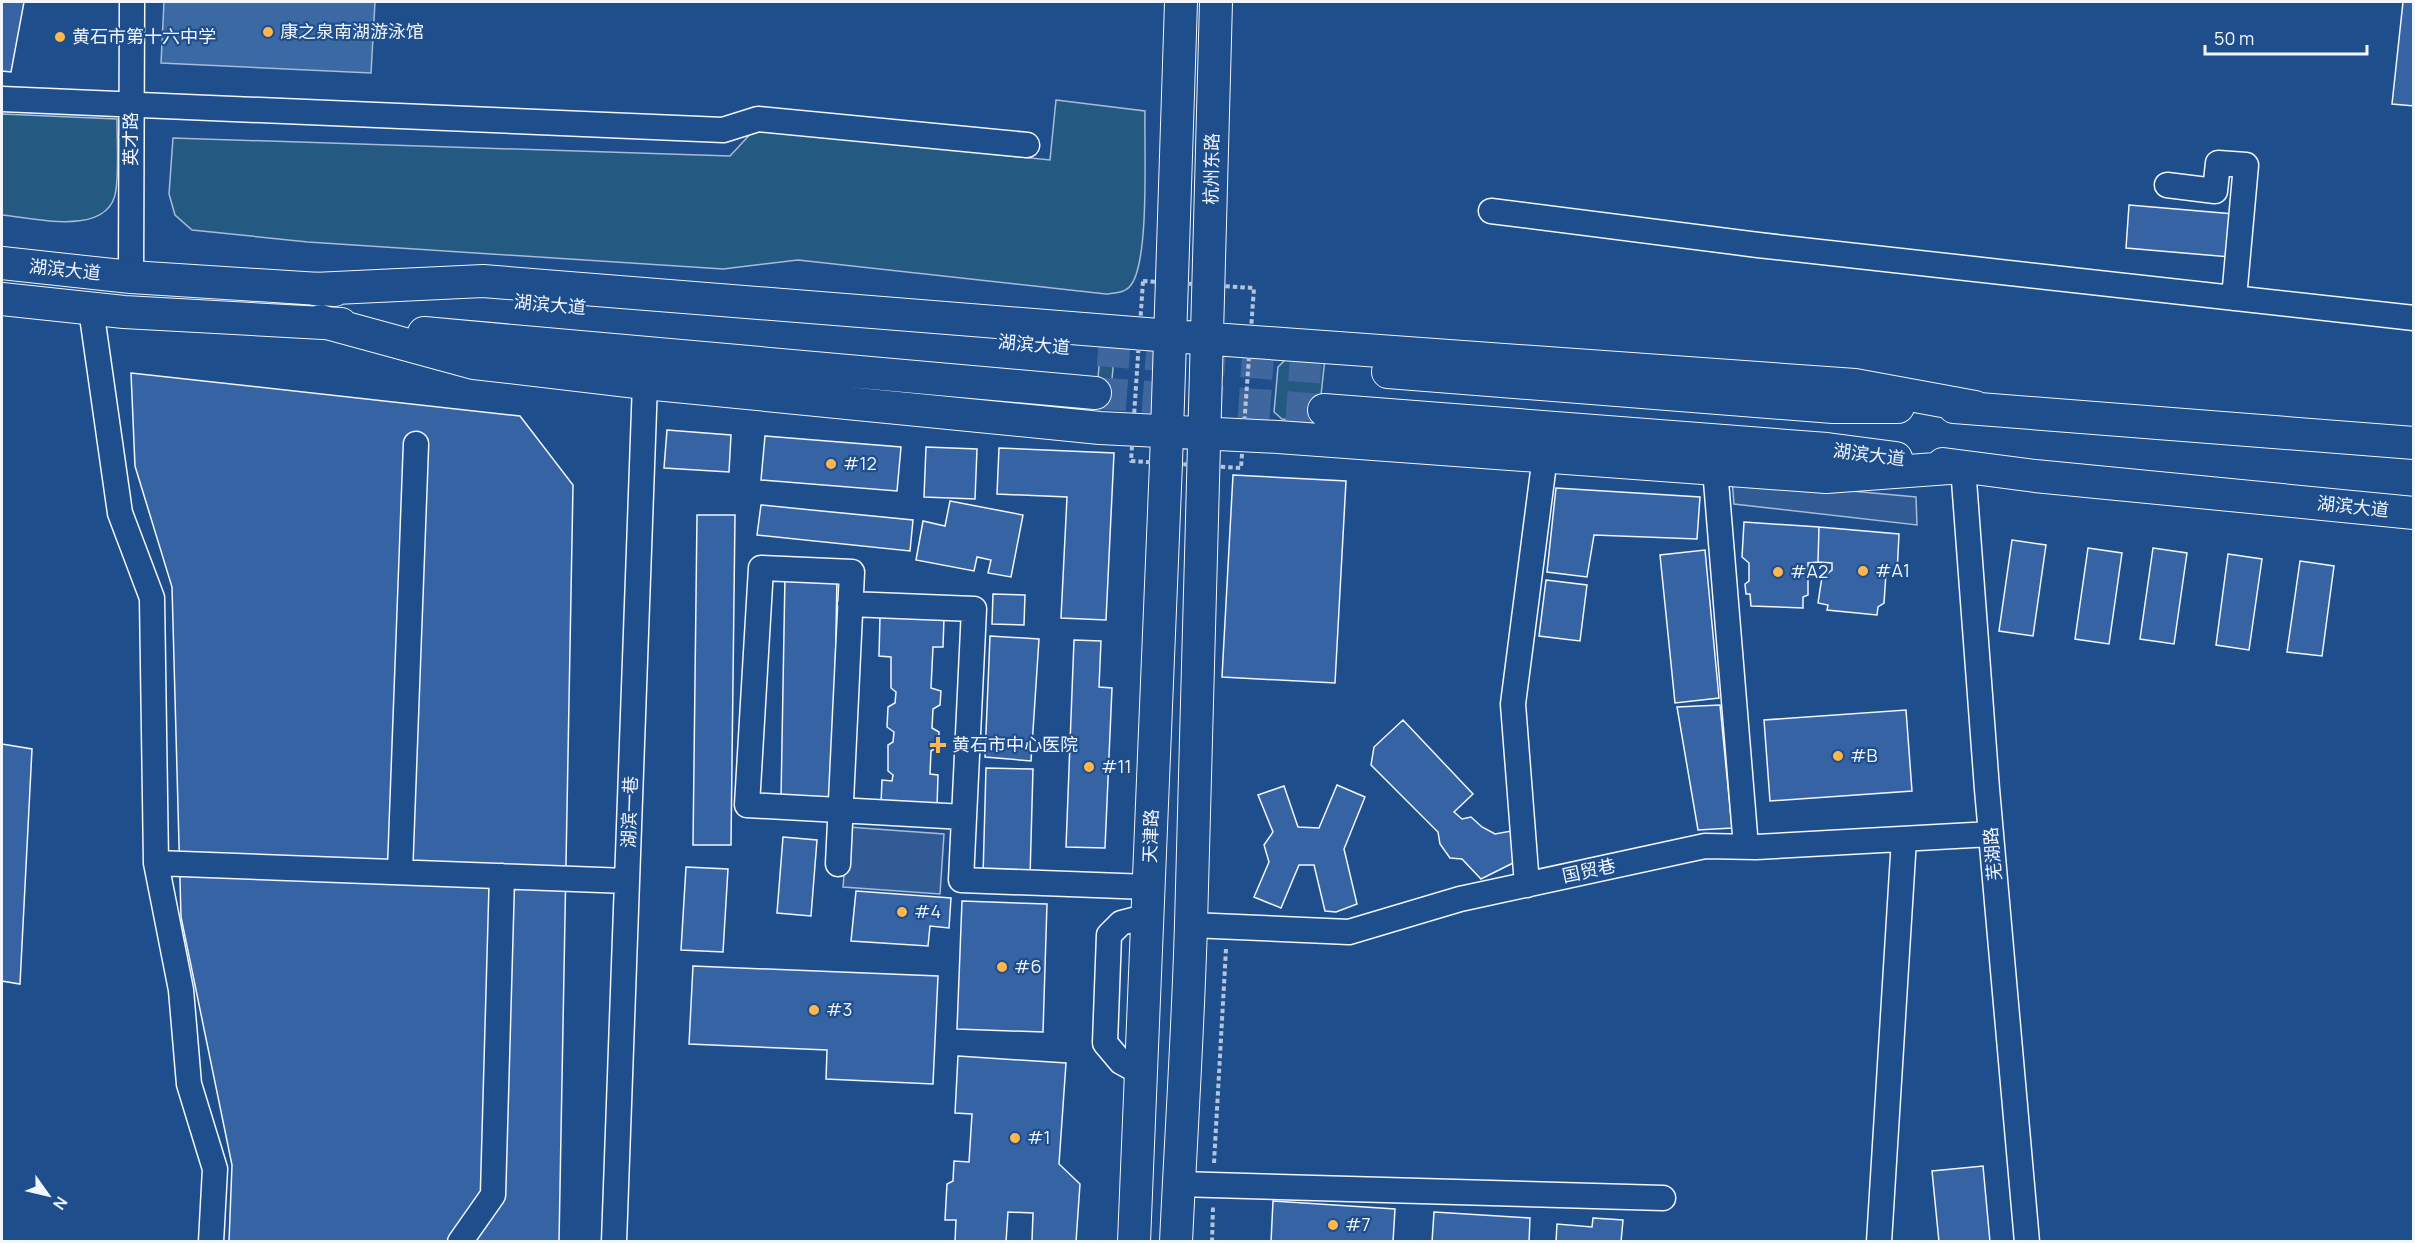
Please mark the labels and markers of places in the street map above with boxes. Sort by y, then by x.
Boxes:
place label: 康之泉南湖游泳馆 [280,19,424,43]
place label: 黄石市第十六中学 [72,24,216,48]
marker: 康之泉南湖游泳馆 [261,25,275,39]
marker: 黄石市第十六中学 [53,30,67,44]
place label: #12 [843,451,877,475]
marker: #12 [824,457,838,471]
place label: #A1 [1875,558,1910,582]
place label: #A2 [1790,559,1828,583]
marker: #A1 [1856,564,1870,578]
marker: #A2 [1771,565,1785,579]
place label: 黄石市中心医院 [952,732,1078,756]
marker: 黄石市中心医院 [929,736,947,754]
place label: #B [1850,743,1878,767]
marker: #B [1831,749,1845,763]
place label: #11 [1101,754,1132,778]
marker: #11 [1082,760,1096,774]
place label: #4 [914,899,941,923]
marker: #4 [895,905,909,919]
place label: #6 [1014,954,1042,978]
marker: #6 [995,960,1009,974]
place label: #3 [826,997,853,1021]
marker: #3 [807,1003,821,1017]
place label: #1 [1027,1125,1051,1149]
marker: #1 [1008,1131,1022,1145]
place label: #7 [1345,1212,1371,1236]
marker: #7 [1326,1218,1340,1232]

